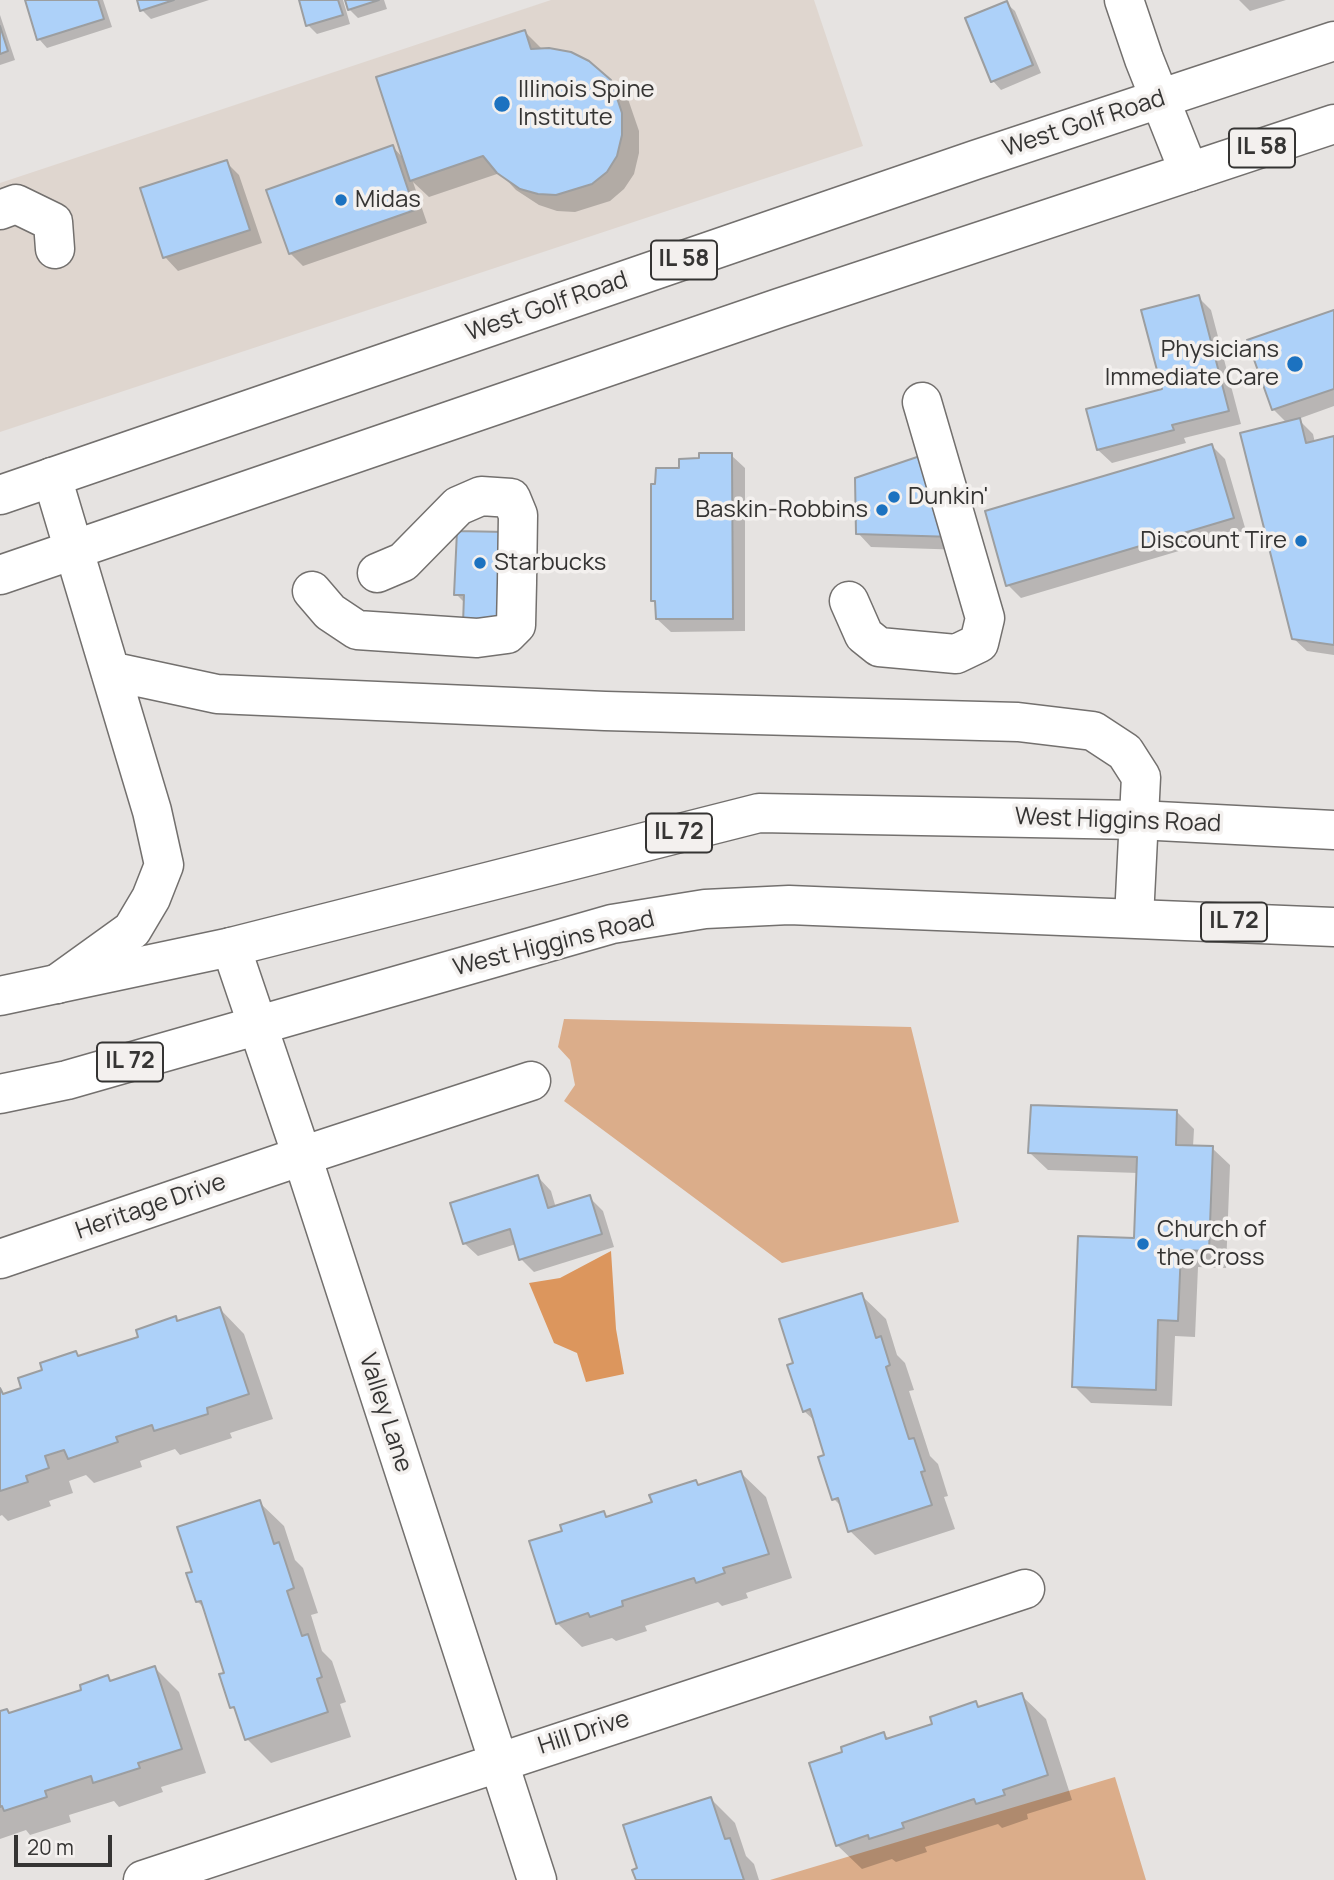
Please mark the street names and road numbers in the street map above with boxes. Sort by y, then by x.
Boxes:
street label: West Golf Road [999,84,1169,164]
road number: IL 58 [1229,128,1295,168]
road number: IL 58 [651,241,717,280]
street label: West Golf Road [462,266,632,348]
street label: West Higgins Road [1014,803,1222,839]
road number: IL 72 [646,814,712,852]
road number: IL 72 [1201,903,1267,942]
street label: West Higgins Road [450,905,658,983]
road number: IL 72 [97,1042,163,1082]
street label: Heritage Drive [72,1168,230,1246]
street label: Valley Lane [352,1350,418,1476]
street label: Hill Drive [535,1705,633,1761]

